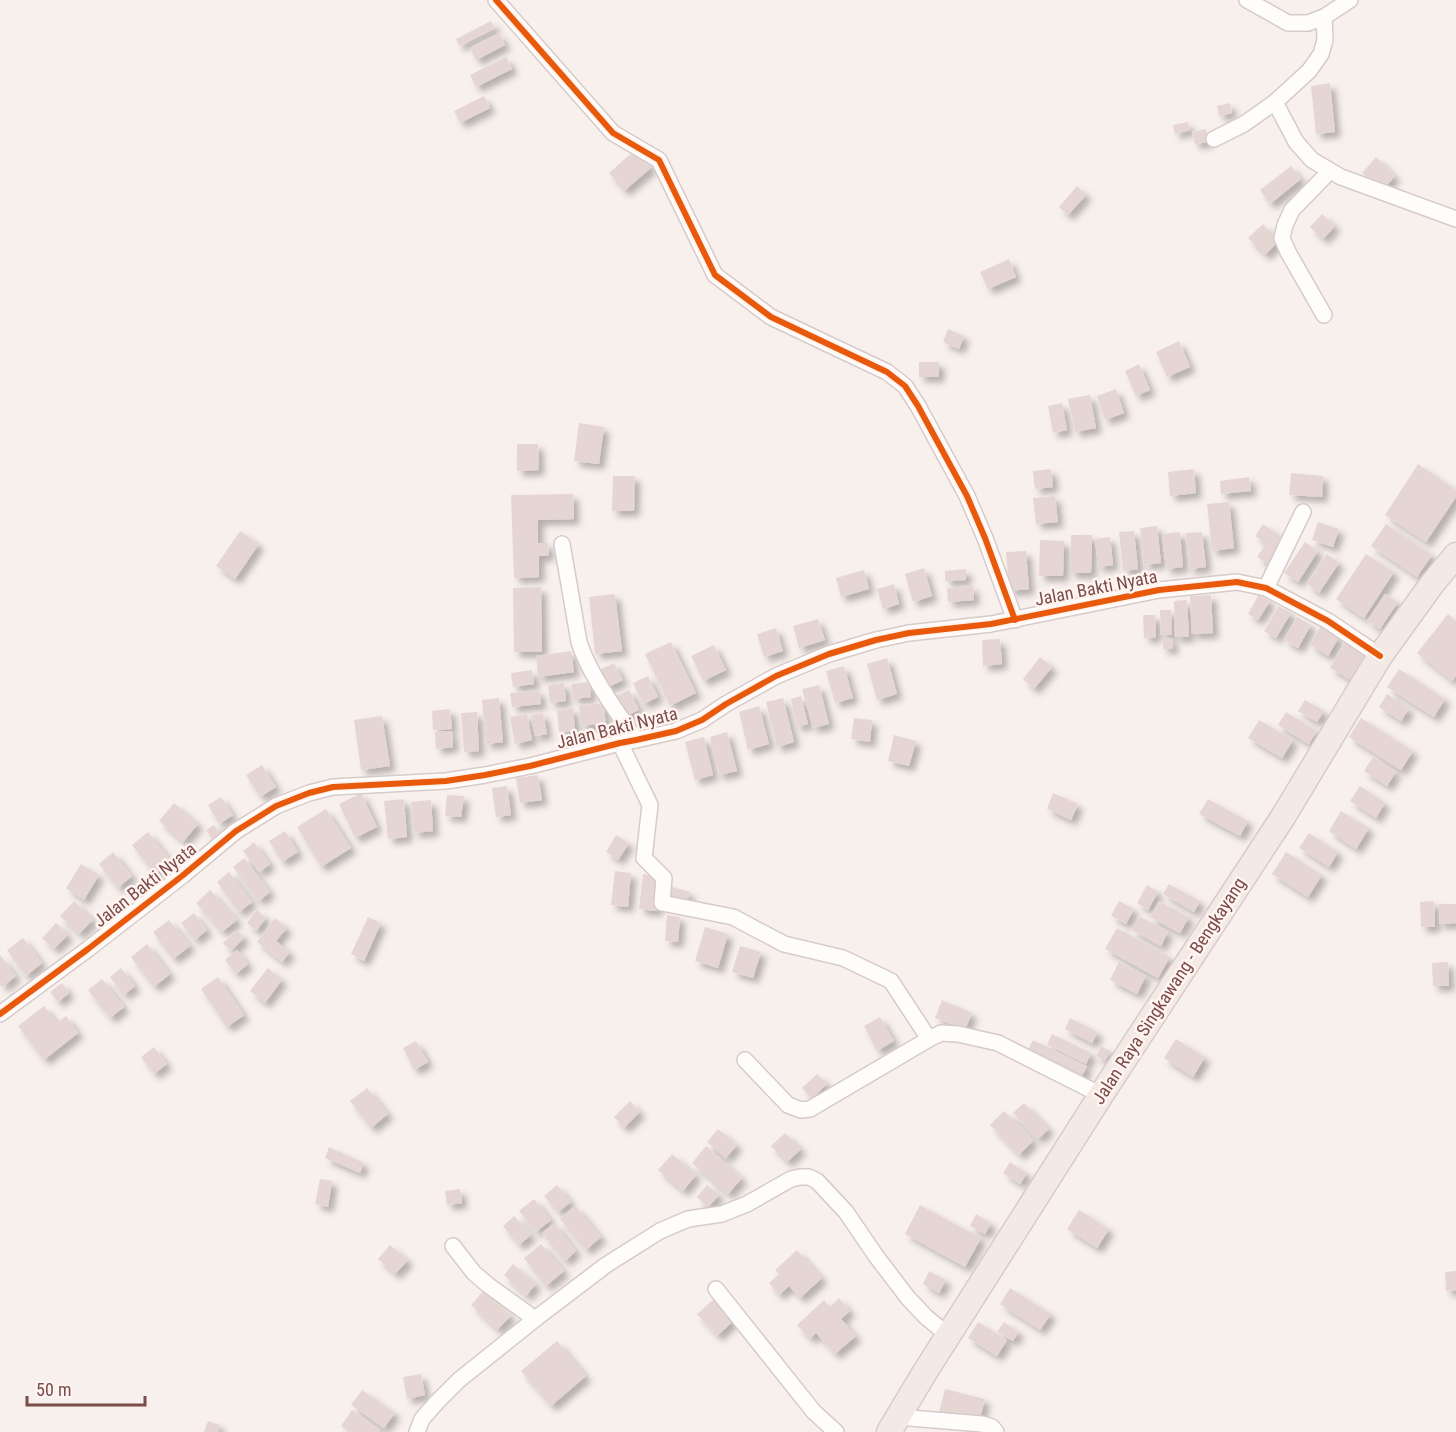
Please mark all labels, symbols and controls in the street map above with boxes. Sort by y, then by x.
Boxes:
street label: Jalan Bakti Nyata [1033,565,1159,610]
street label: Jalan Bakti Nyata [554,702,680,753]
street label: Jalan Bakti Nyata [89,838,200,931]
street label: Jalan Raya Singkawang - Bengkayang [1087,874,1250,1108]
scale bar [27,1369,146,1407]
text: 50 m [36,1379,71,1400]

